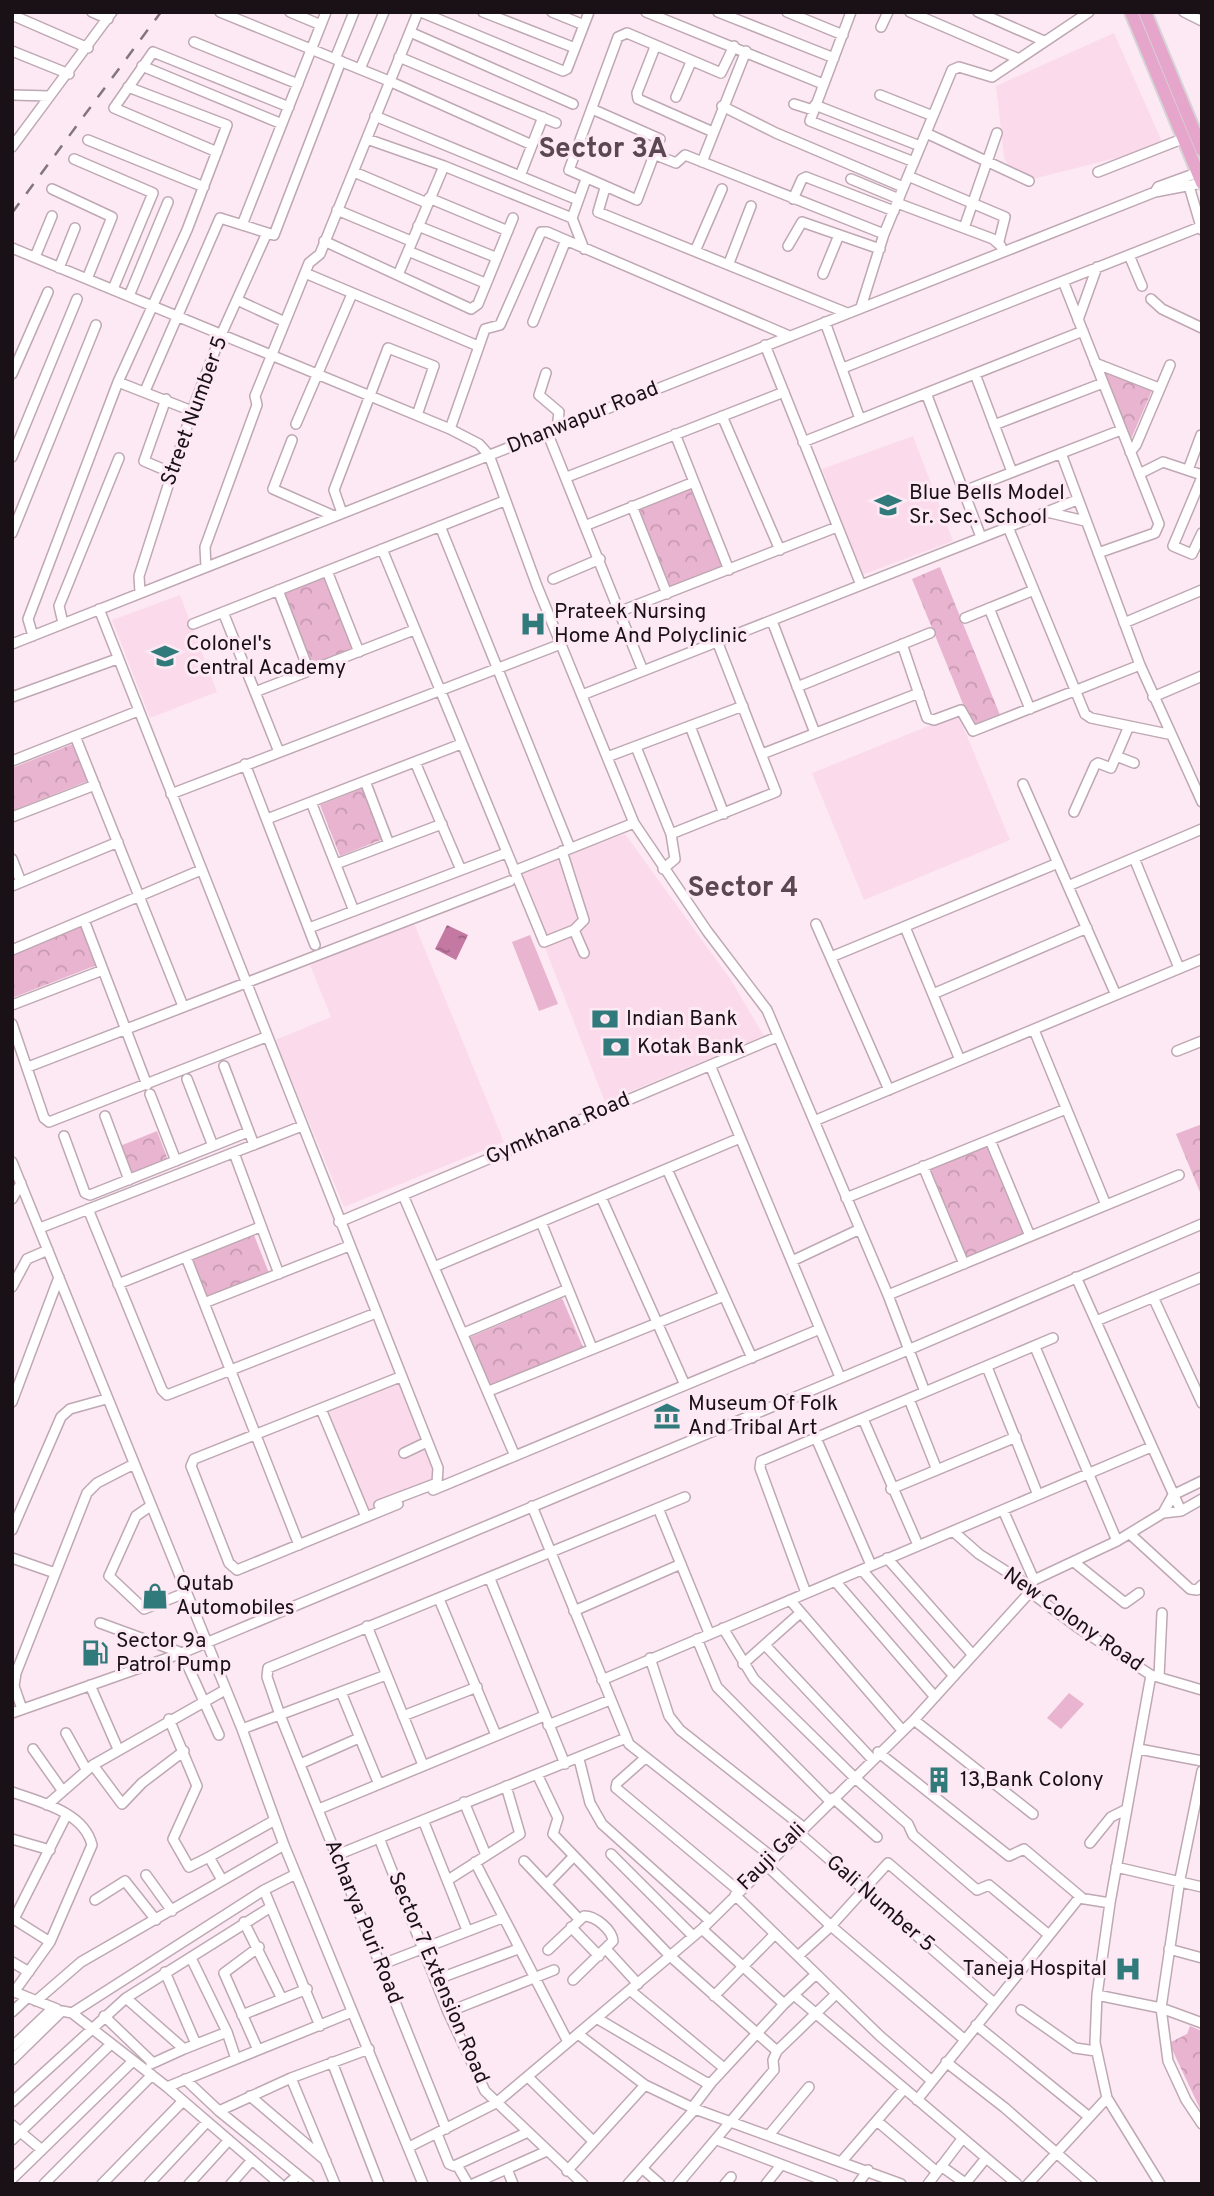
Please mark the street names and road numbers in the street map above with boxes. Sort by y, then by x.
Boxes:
street label: Street Number 5 [155,333,235,489]
street label: Dhanwapur Road [503,375,663,461]
street label: Gymkhana Road [482,1086,634,1172]
street label: New Colony Road [998,1562,1148,1678]
street label: Fauji Gali [732,1817,812,1897]
street label: Acharya Puri Road [318,1836,408,2008]
street label: Gali Number 5 [820,1849,940,1959]
street label: Sector 7 Extension Road [381,1868,495,2088]

